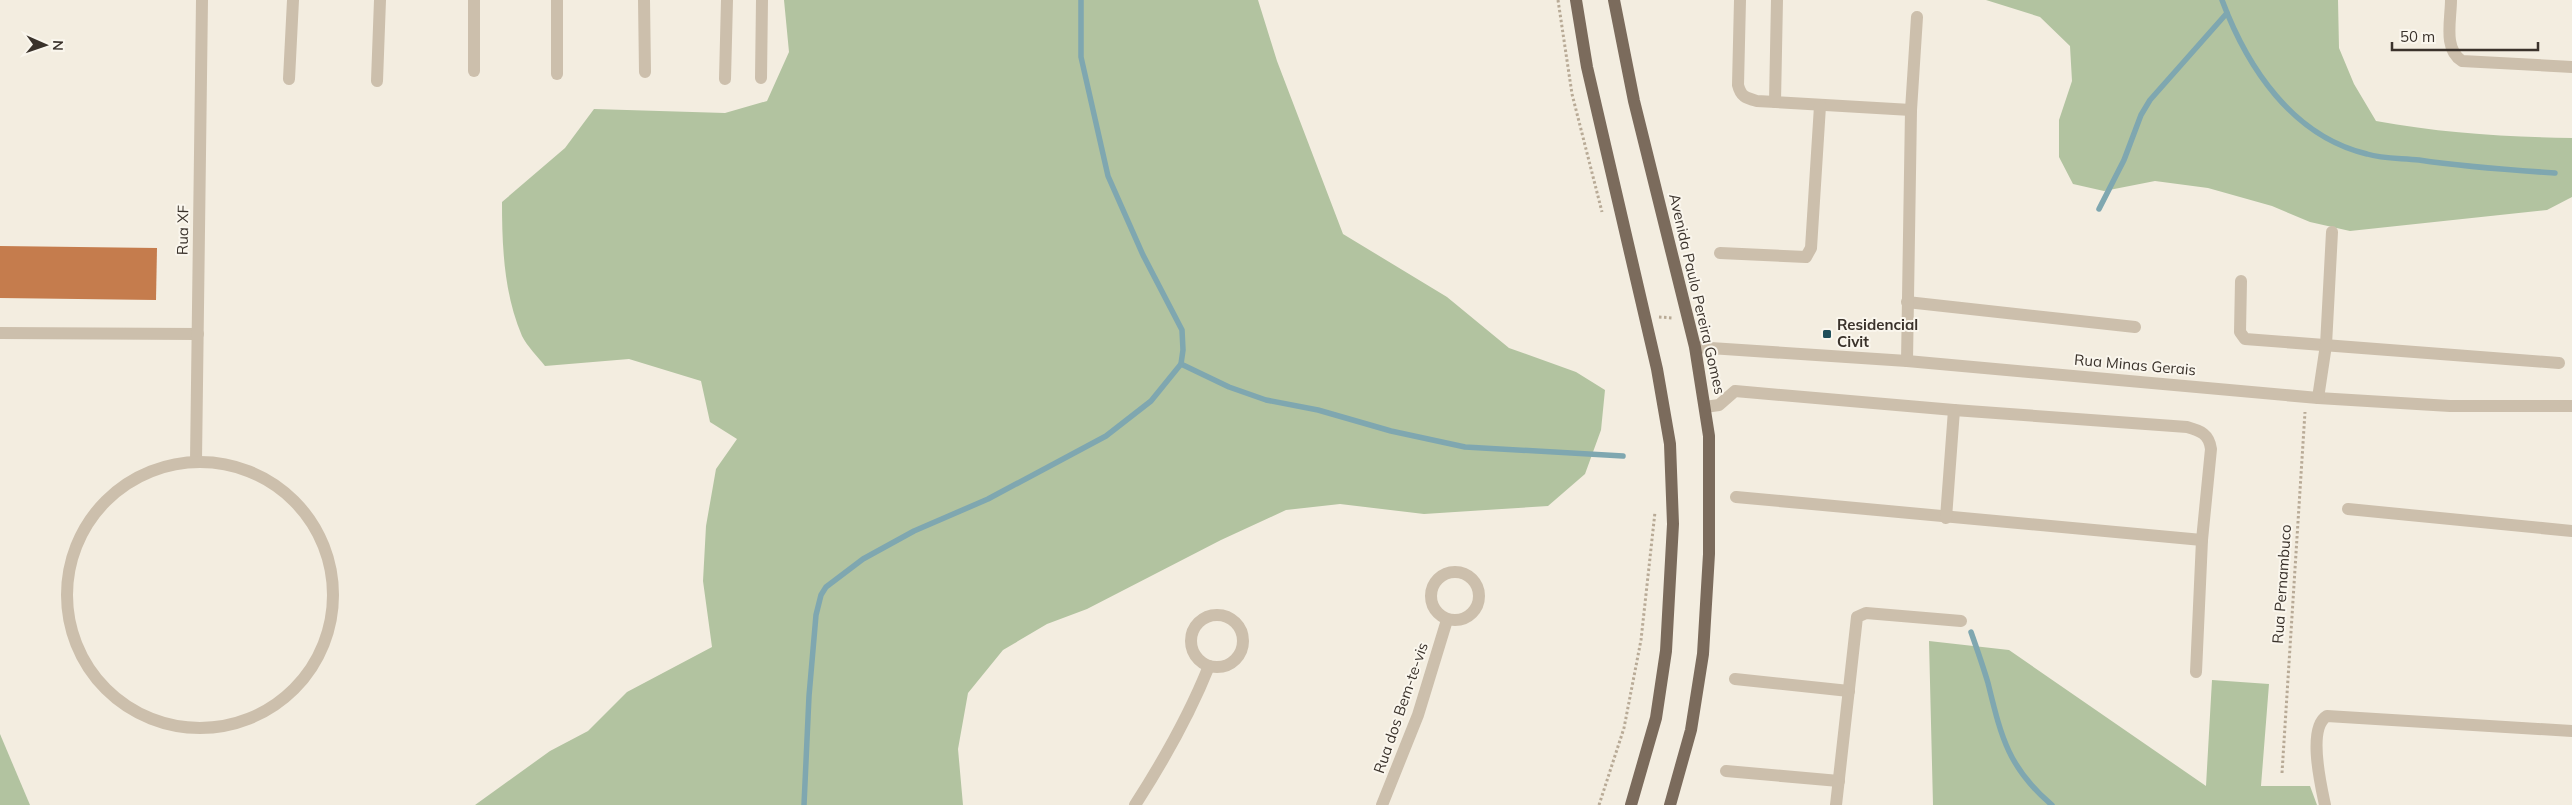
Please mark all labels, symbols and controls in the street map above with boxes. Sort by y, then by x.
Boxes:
north arrow [20,20,70,70]
scale bar [2392,20,2538,52]
text: 50 m [2400,27,2435,46]
text: N [49,40,67,51]
street label: Avenida Paulo Pereira Gomes [1665,192,1730,396]
street label: Rua XF [173,205,192,255]
place label: Residencial Civit [1837,315,1918,351]
marker: Residencial Civit [1821,328,1833,340]
street label: Rua Minas Gerais [2073,350,2197,379]
street label: Rua Pernambuco [2268,524,2295,644]
street label: Rua dos Bem-te-vis [1369,640,1432,776]

